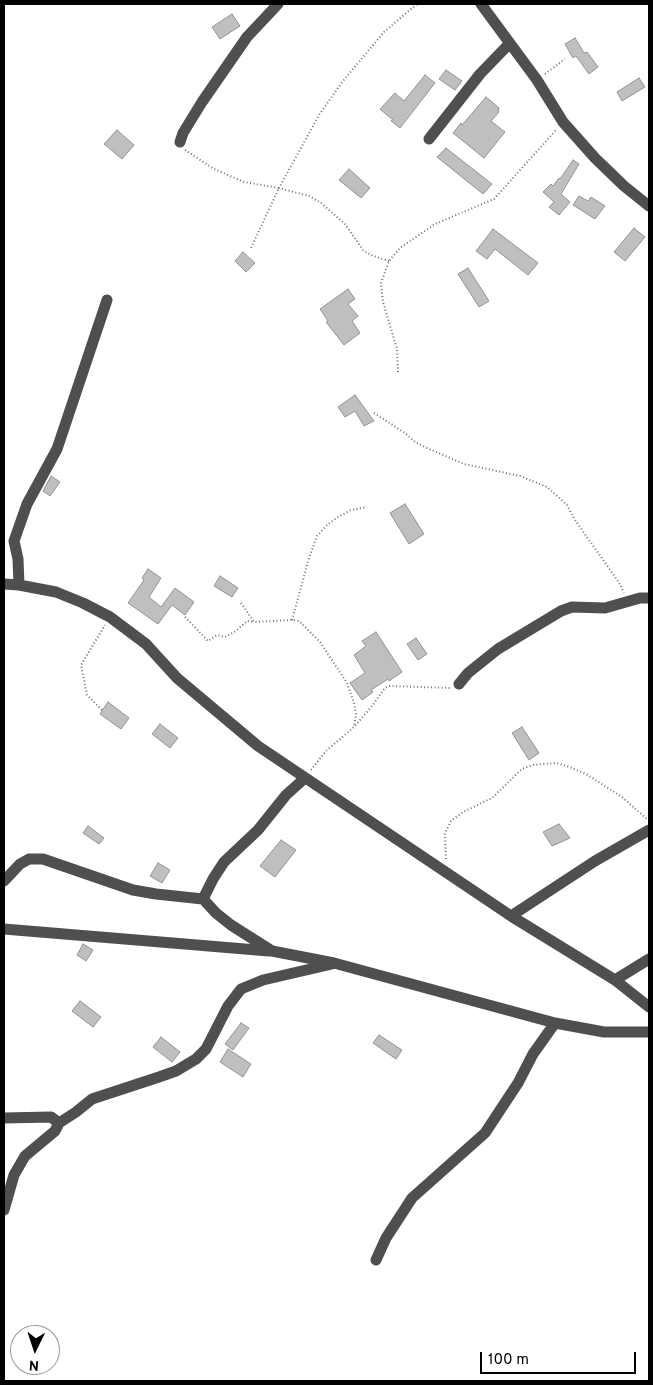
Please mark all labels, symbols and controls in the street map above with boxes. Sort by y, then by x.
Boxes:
north arrow [10,1325,60,1375]
scale bar [483,1342,639,1374]
text: 100 m [488,1351,529,1370]
text: N [28,1356,40,1373]

